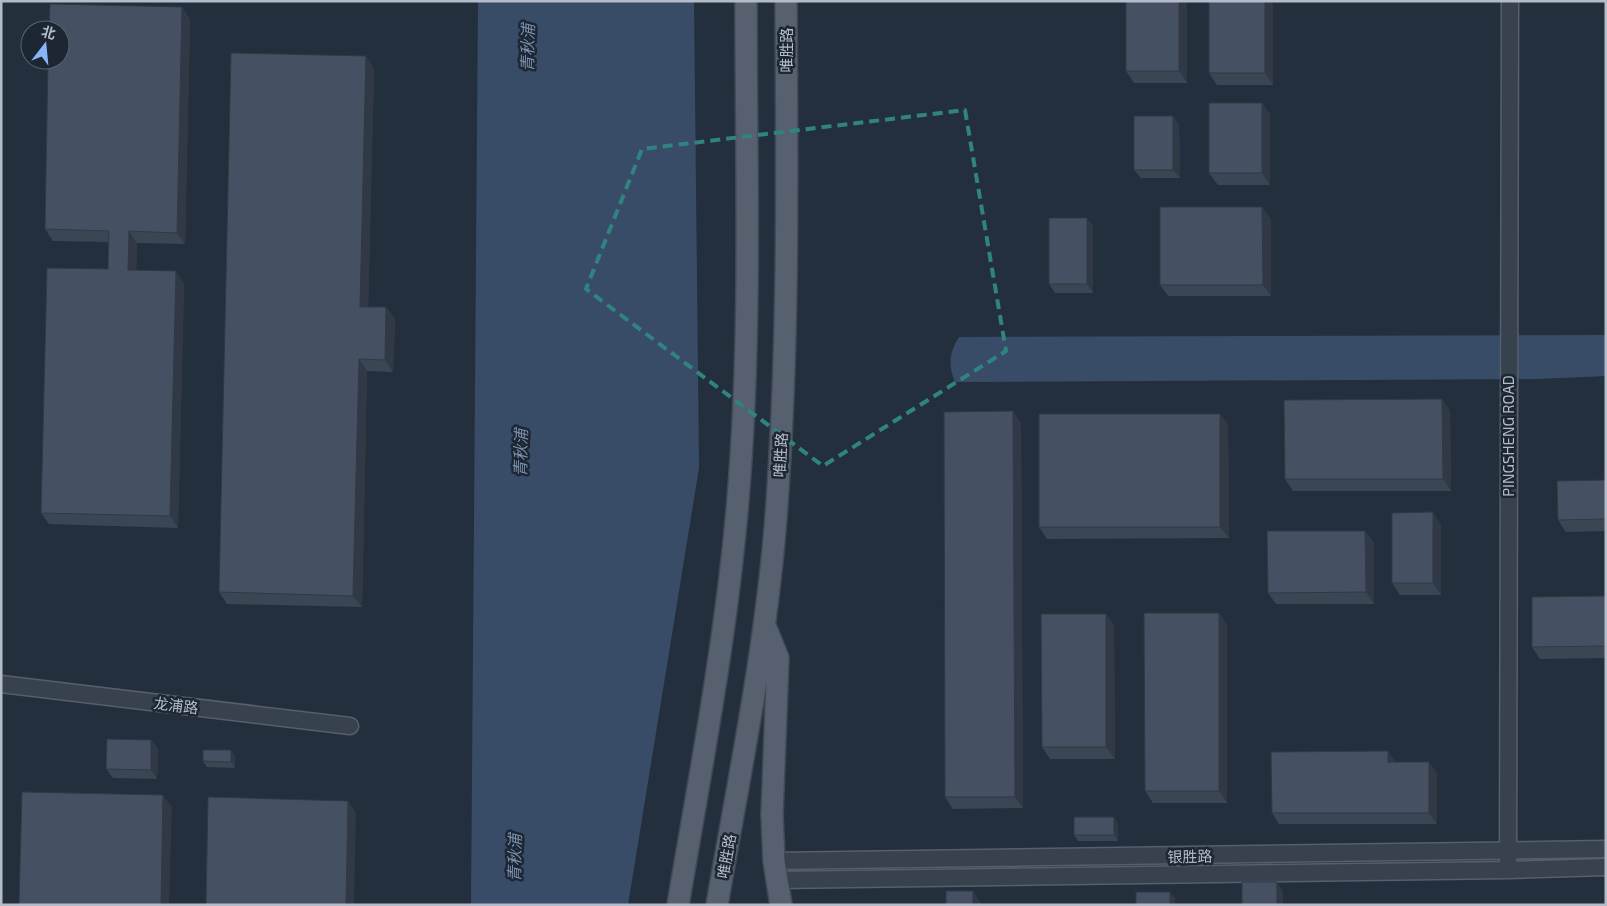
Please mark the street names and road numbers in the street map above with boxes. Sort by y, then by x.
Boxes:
street label: 唯胜路 [777,27,795,73]
street label: PINGSHENG ROAD [1499,375,1517,497]
street label: 唯胜路 [770,432,790,478]
street label: 龙浦路 [153,693,199,717]
street label: 唯胜路 [713,832,739,880]
street label: 银胜路 [1167,847,1213,865]

